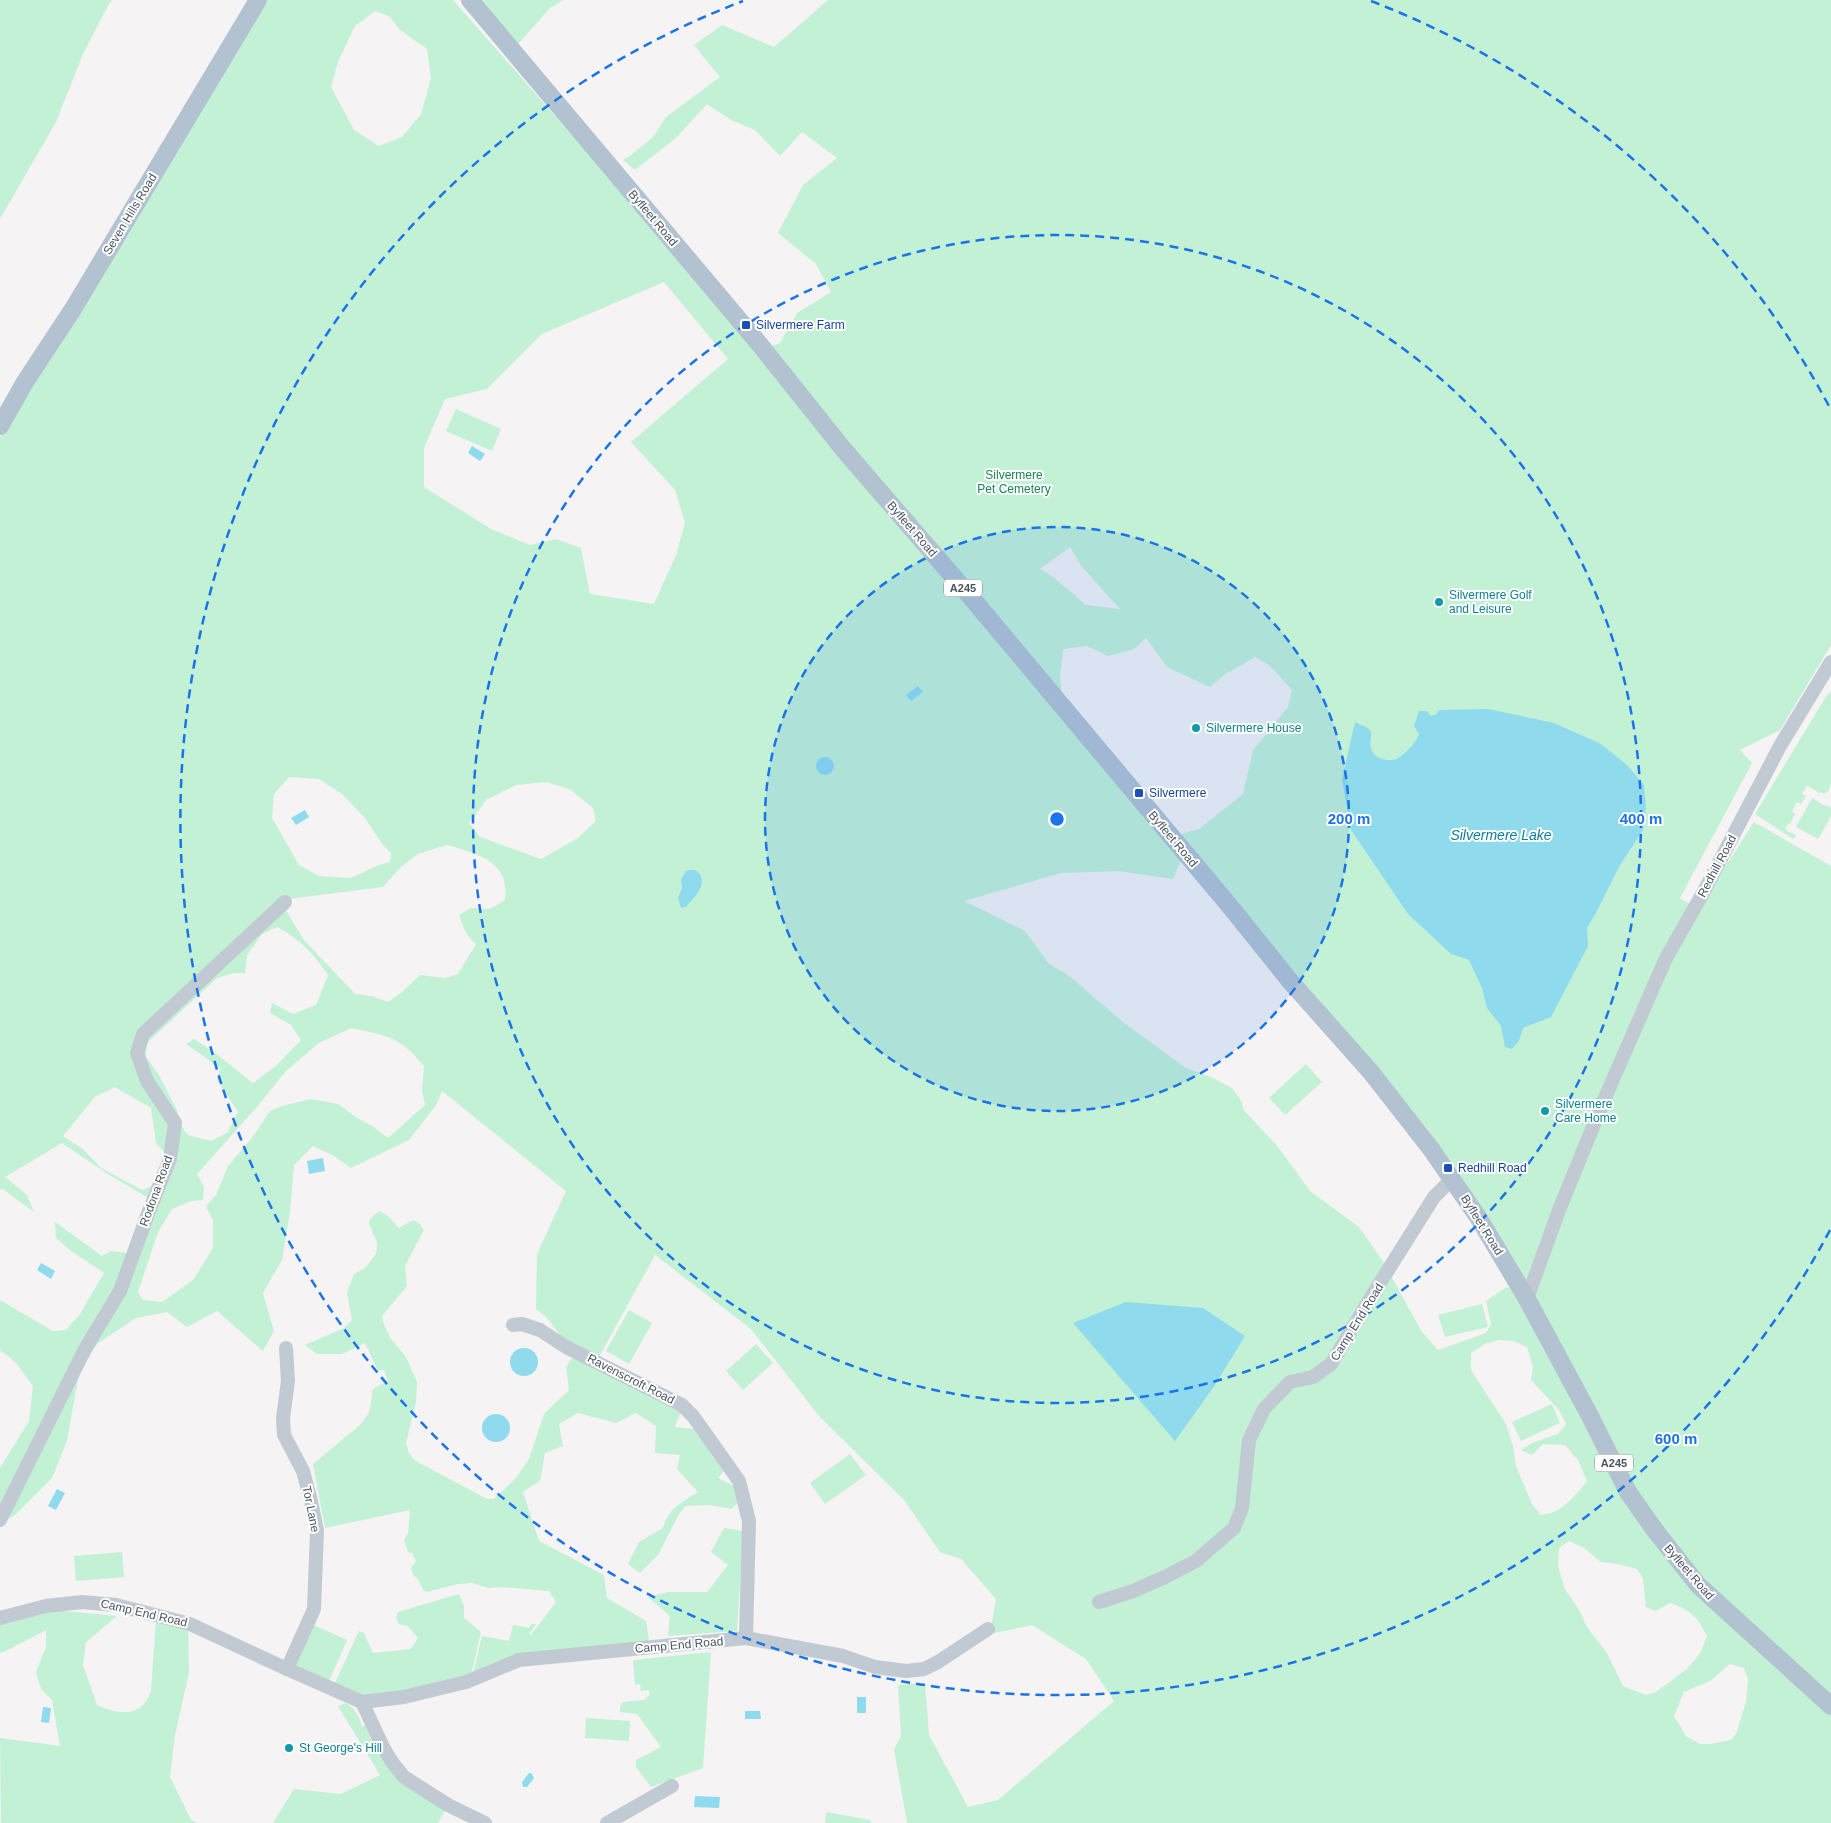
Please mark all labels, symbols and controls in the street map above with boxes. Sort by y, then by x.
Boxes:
street label: Seven Hills Road [100,171,160,257]
street label: Byfleet Road [626,187,680,249]
place label: Silvermere Farm [756,318,845,332]
marker: Silvermere Farm [740,319,752,331]
park label: Silvermere Pet Cemetery [977,468,1051,496]
street label: Byfleet Road [884,498,940,560]
road number: A245 [944,580,982,596]
place label: Silvermere Golf and Leisure [1449,588,1532,616]
marker: Silvermere Golf and Leisure [1433,596,1445,608]
place label: Silvermere House [1206,721,1302,735]
marker: Silvermere House [1190,722,1202,734]
place label: Silvermere [1149,786,1207,800]
marker: Silvermere [1133,787,1145,799]
street label: Byfleet Road [1146,808,1200,870]
centre of rings [1048,810,1066,828]
text: 200 m [1328,810,1370,827]
text: 400 m [1620,810,1662,827]
water label: Silvermere Lake [1450,827,1552,843]
street label: Redhill Road [1695,832,1739,900]
place label: Silvermere Care Home [1555,1097,1617,1125]
marker: Silvermere Care Home [1539,1105,1551,1117]
street label: Rodona Road [137,1154,175,1228]
place label: Redhill Road [1458,1161,1527,1175]
marker: Redhill Road [1442,1162,1454,1174]
street label: Byfleet Road [1458,1192,1506,1258]
street label: Camp End Road [1328,1281,1386,1363]
street label: Ravenscroft Road [585,1351,677,1407]
text: 600 m [1655,1430,1697,1447]
road number: A245 [1595,1455,1633,1472]
street label: Tor Lane [300,1485,322,1534]
street label: Byfleet Road [1661,1541,1717,1603]
street label: Camp End Road [99,1596,189,1630]
street label: Camp End Road [634,1634,724,1656]
place label: St George's Hill [299,1741,382,1755]
marker: St George's Hill [283,1742,295,1754]

